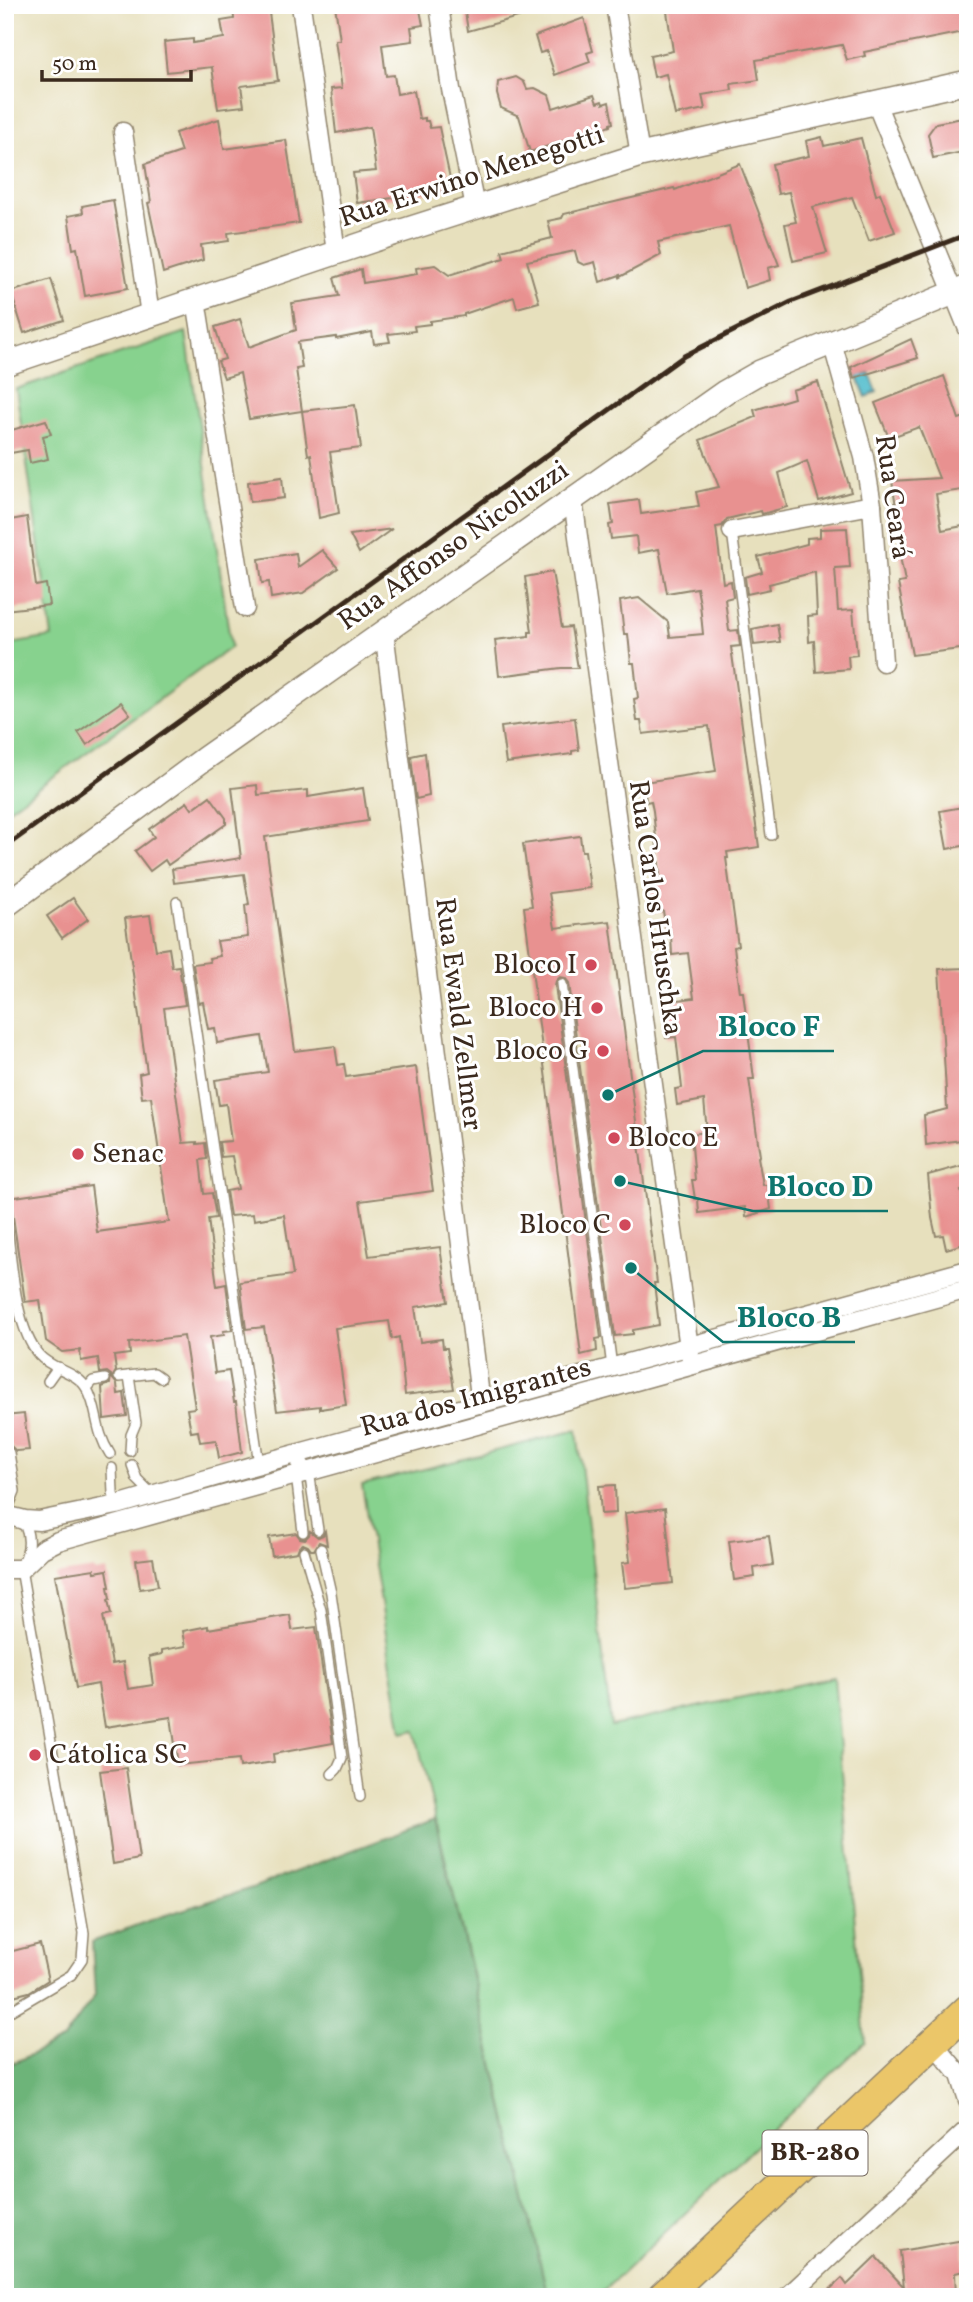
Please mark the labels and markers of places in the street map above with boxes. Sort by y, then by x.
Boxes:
place label: Bloco I [493,946,577,985]
marker: Bloco I [583,957,599,973]
place label: Bloco H [488,989,583,1028]
marker: Bloco H [589,1000,605,1016]
callout: Bloco F [703,1000,834,1051]
place label: Bloco G [495,1032,589,1071]
marker: Bloco G [595,1043,611,1059]
place label: Bloco E [628,1119,719,1158]
marker: Bloco E [606,1130,622,1146]
place label: Senac [92,1135,164,1174]
marker: Senac [70,1146,86,1162]
callout: Bloco D [753,1160,888,1211]
place label: Bloco C [519,1206,611,1245]
marker: Bloco C [617,1217,633,1233]
callout: Bloco B [723,1291,855,1342]
place label: Cátolica SC [49,1736,188,1775]
marker: Cátolica SC [27,1747,43,1763]

